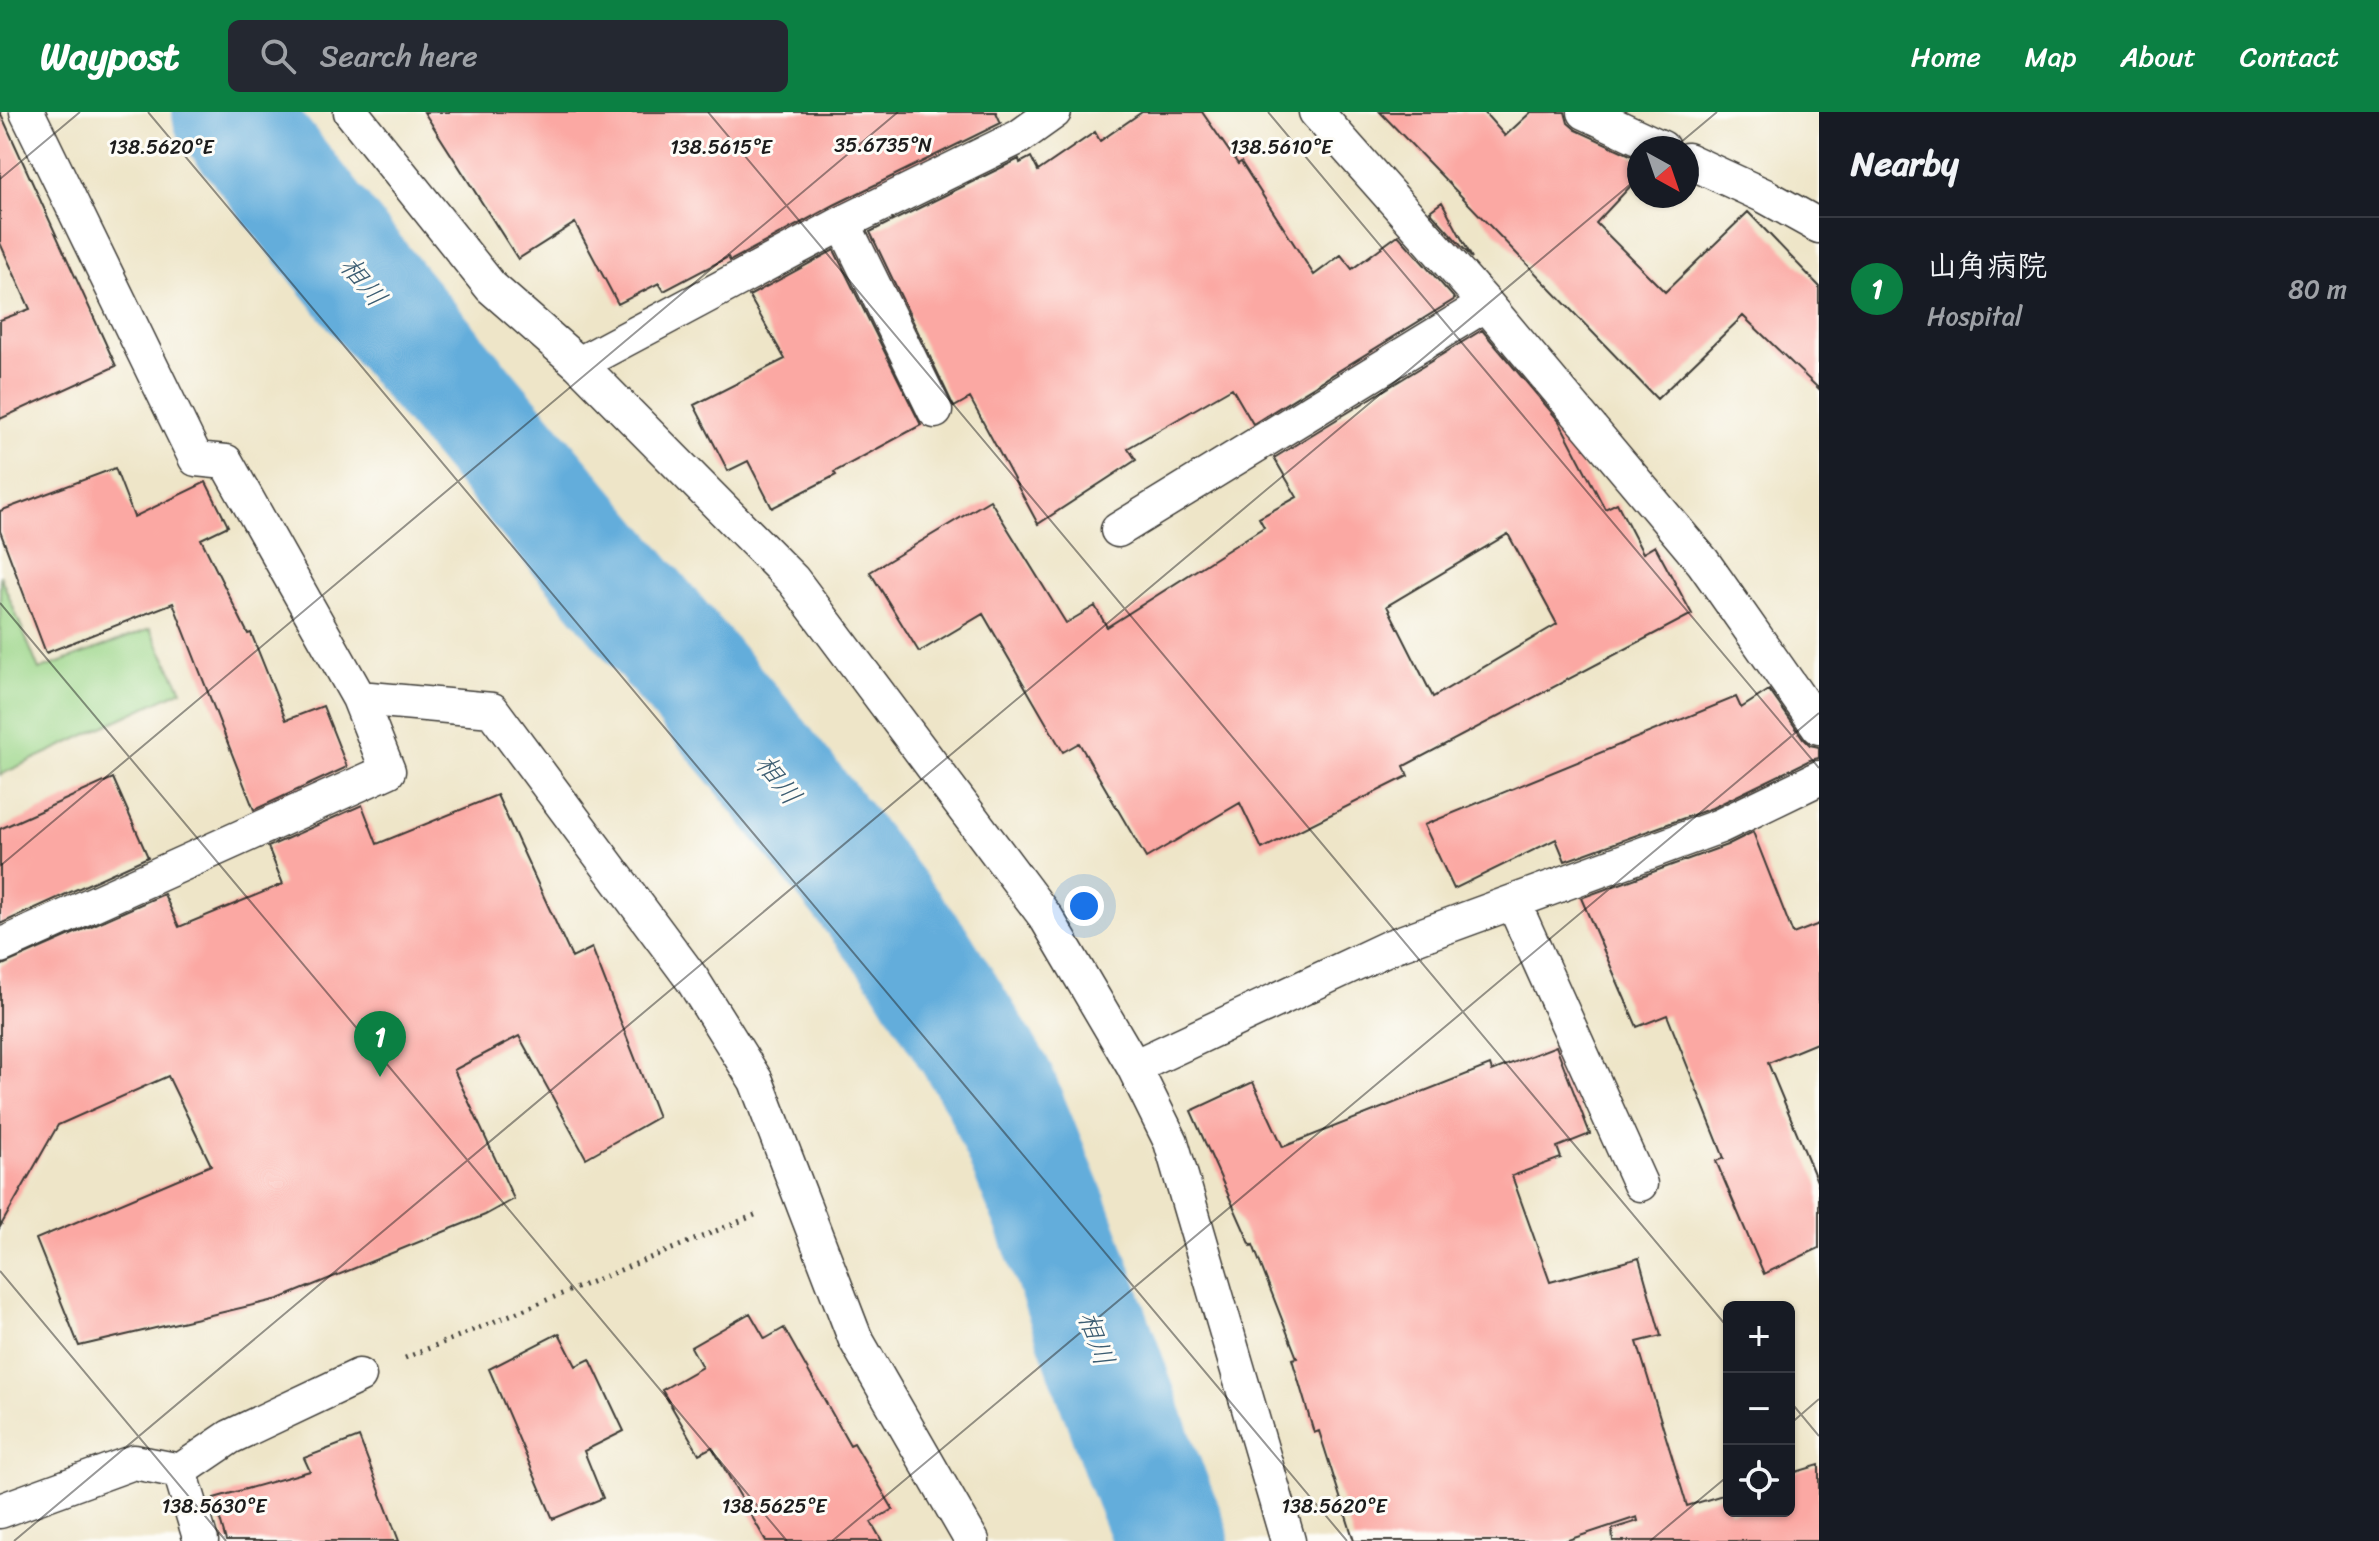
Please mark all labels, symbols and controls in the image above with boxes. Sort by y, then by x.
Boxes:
search box [228,20,788,92]
text: Waypost [40,23,180,90]
text: Search here [320,29,478,83]
text: Home [1911,32,1981,81]
text: Map [2025,32,2076,81]
text: About [2120,32,2196,81]
text: Contact [2240,32,2339,81]
icon: search [256,34,300,78]
text: 35.6735°N [834,128,932,163]
text: 138.5620°E [108,130,215,165]
text: 138.5615°E [670,130,774,165]
text: 138.5610°E [1230,130,1334,165]
text: Nearby [1851,134,1959,194]
north arrow [1627,136,1699,208]
text: 山角病院 [1927,239,2047,293]
water label: 相川 [327,244,400,318]
text: 1 [1871,266,1883,312]
text: 80 m [2288,266,2347,312]
text: Hospital [1927,293,2022,339]
water label: 相川 [742,742,815,816]
your location [1064,886,1104,926]
pin: 1 [354,1011,406,1077]
map controls [1723,1301,1795,1517]
button: + [1723,1301,1795,1373]
water label: 相川 [1064,1303,1129,1373]
button: − [1723,1373,1795,1445]
button: locate [1723,1445,1795,1517]
text: 138.5630°E [162,1489,268,1524]
text: 138.5625°E [722,1489,828,1524]
text: 138.5620°E [1281,1489,1388,1524]

